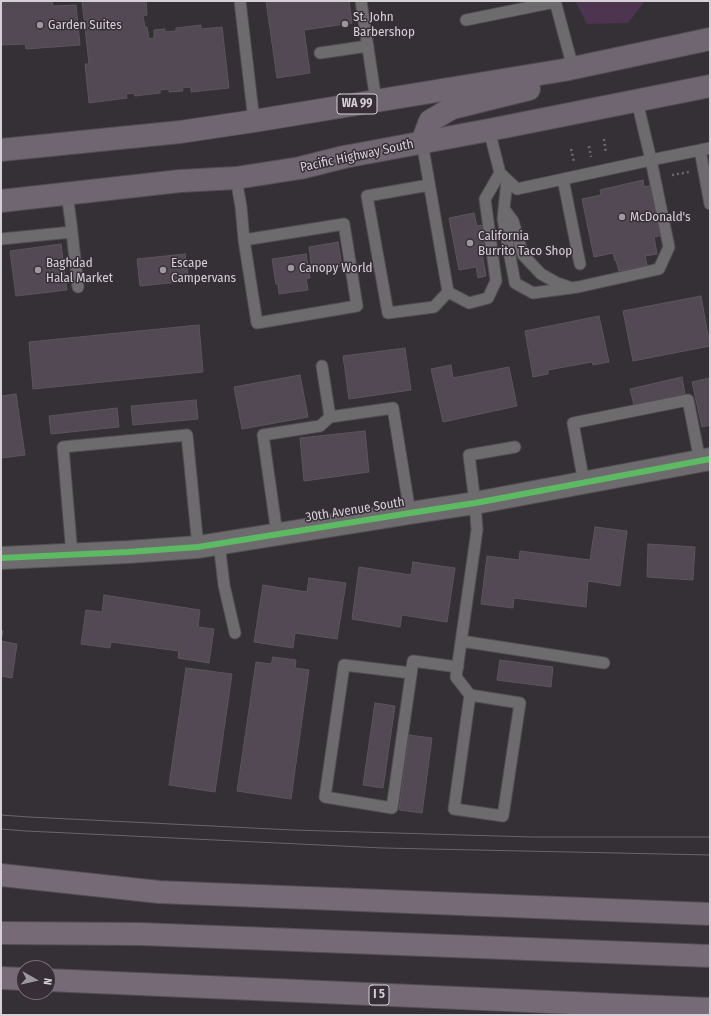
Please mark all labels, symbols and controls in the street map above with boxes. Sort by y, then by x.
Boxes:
place label: St. John Barbershop [353,9,415,40]
place label: Garden Suites [48,17,122,33]
marker: St. John Barbershop [340,19,350,29]
marker: Garden Suites [35,20,45,30]
road number: WA 99 [337,94,377,114]
street label: Pacific Highway South [299,136,415,176]
place label: McDonald's [630,209,691,225]
marker: McDonald's [617,212,627,222]
place label: California Burrito Taco Shop [478,228,572,259]
marker: California Burrito Taco Shop [465,238,475,248]
place label: Baghdad Halal Market [46,255,113,286]
place label: Escape Campervans [171,255,236,286]
place label: Canopy World [299,260,373,276]
marker: Canopy World [286,263,296,273]
marker: Baghdad Halal Market [33,265,43,275]
marker: Escape Campervans [158,265,168,275]
street label: 30th Avenue South [304,494,406,526]
north arrow [16,960,56,1000]
text: N [40,977,54,986]
road number: I 5 [369,985,389,1005]

